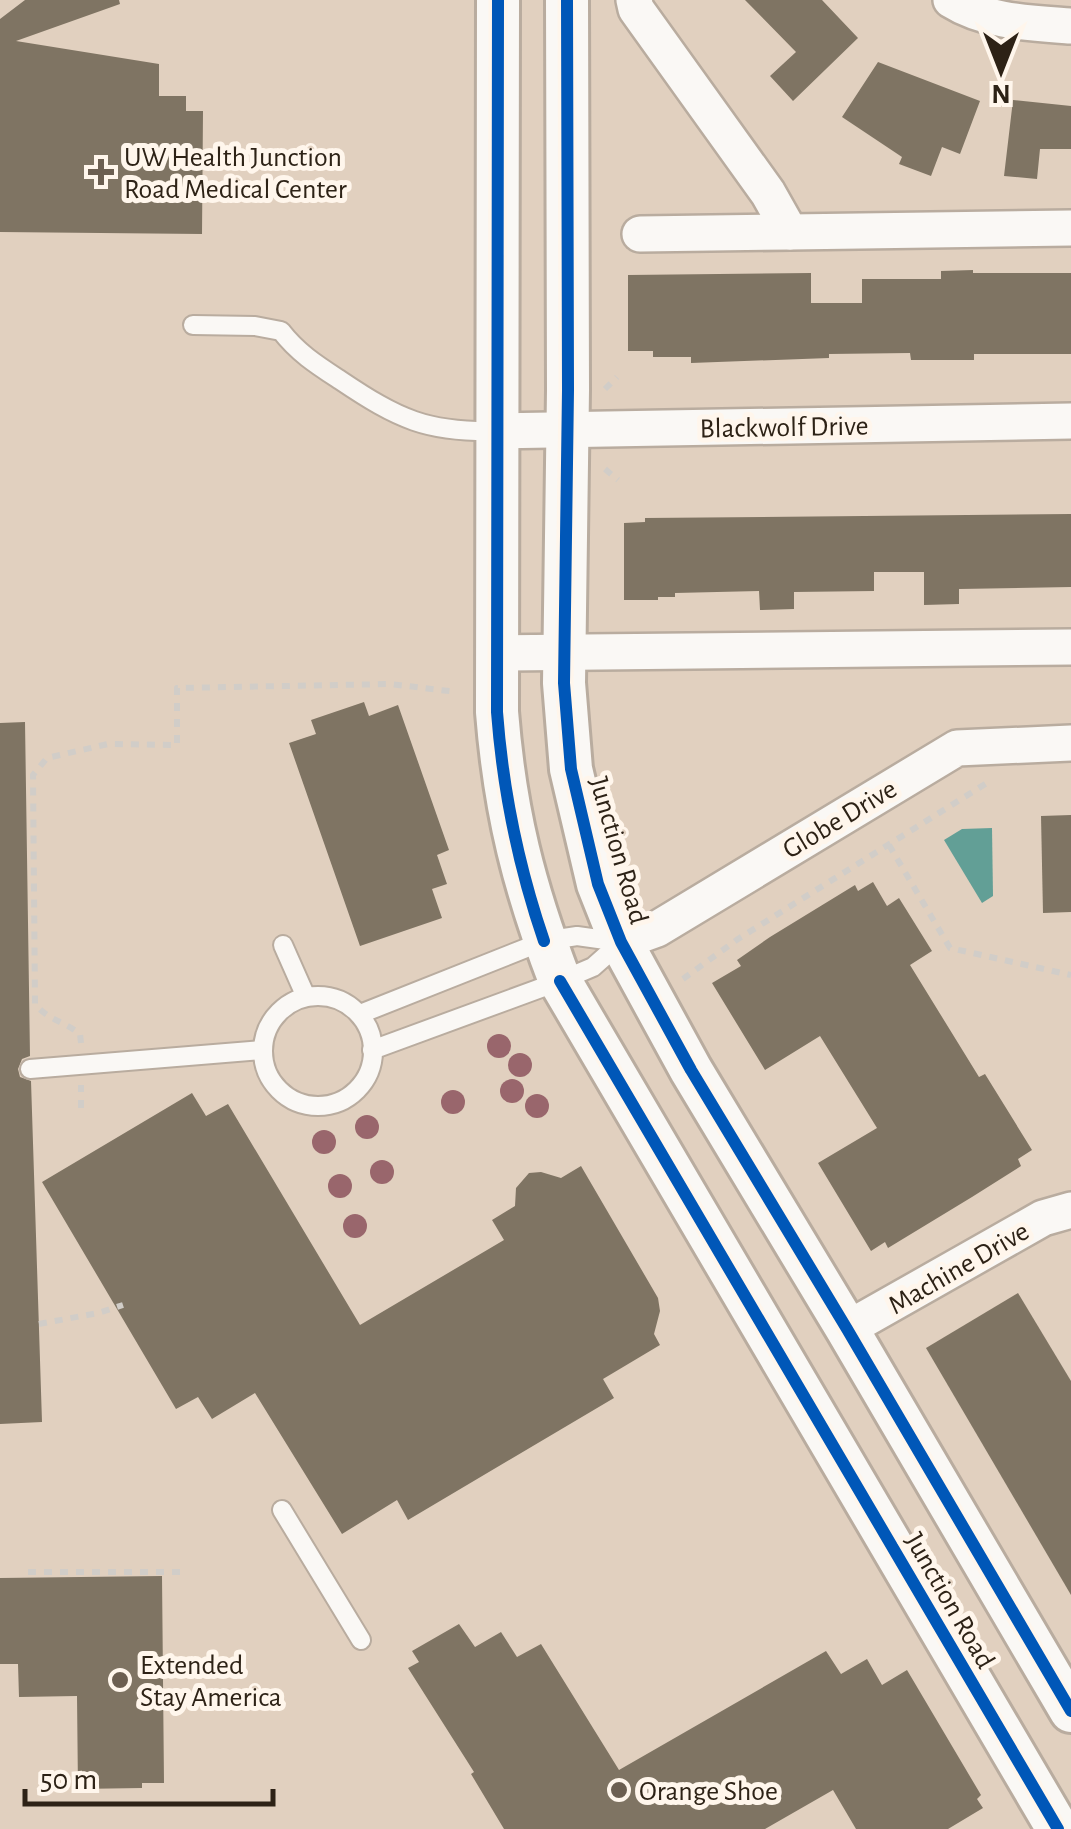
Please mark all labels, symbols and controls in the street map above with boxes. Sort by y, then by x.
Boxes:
north arrow [951,20,1051,120]
text: N [991,79,1011,107]
place label: UW Health Junction Road Medical Center [124,144,347,204]
marker: UW Health Junction Road Medical Center [88,159,114,185]
street label: Blackwolf Drive [699,413,869,443]
street label: Junction Road [584,774,652,927]
street label: Globe Drive [778,775,902,865]
street label: Machine Drive [884,1217,1034,1320]
street label: Junction Road [899,1528,999,1674]
place label: Extended Stay America [140,1652,282,1712]
marker: Extended Stay America [109,1669,131,1691]
scale bar [25,1744,272,1806]
text: 50 m [40,1765,97,1795]
place label: Orange Shoe [639,1778,778,1806]
marker: Orange Shoe [608,1779,630,1801]

